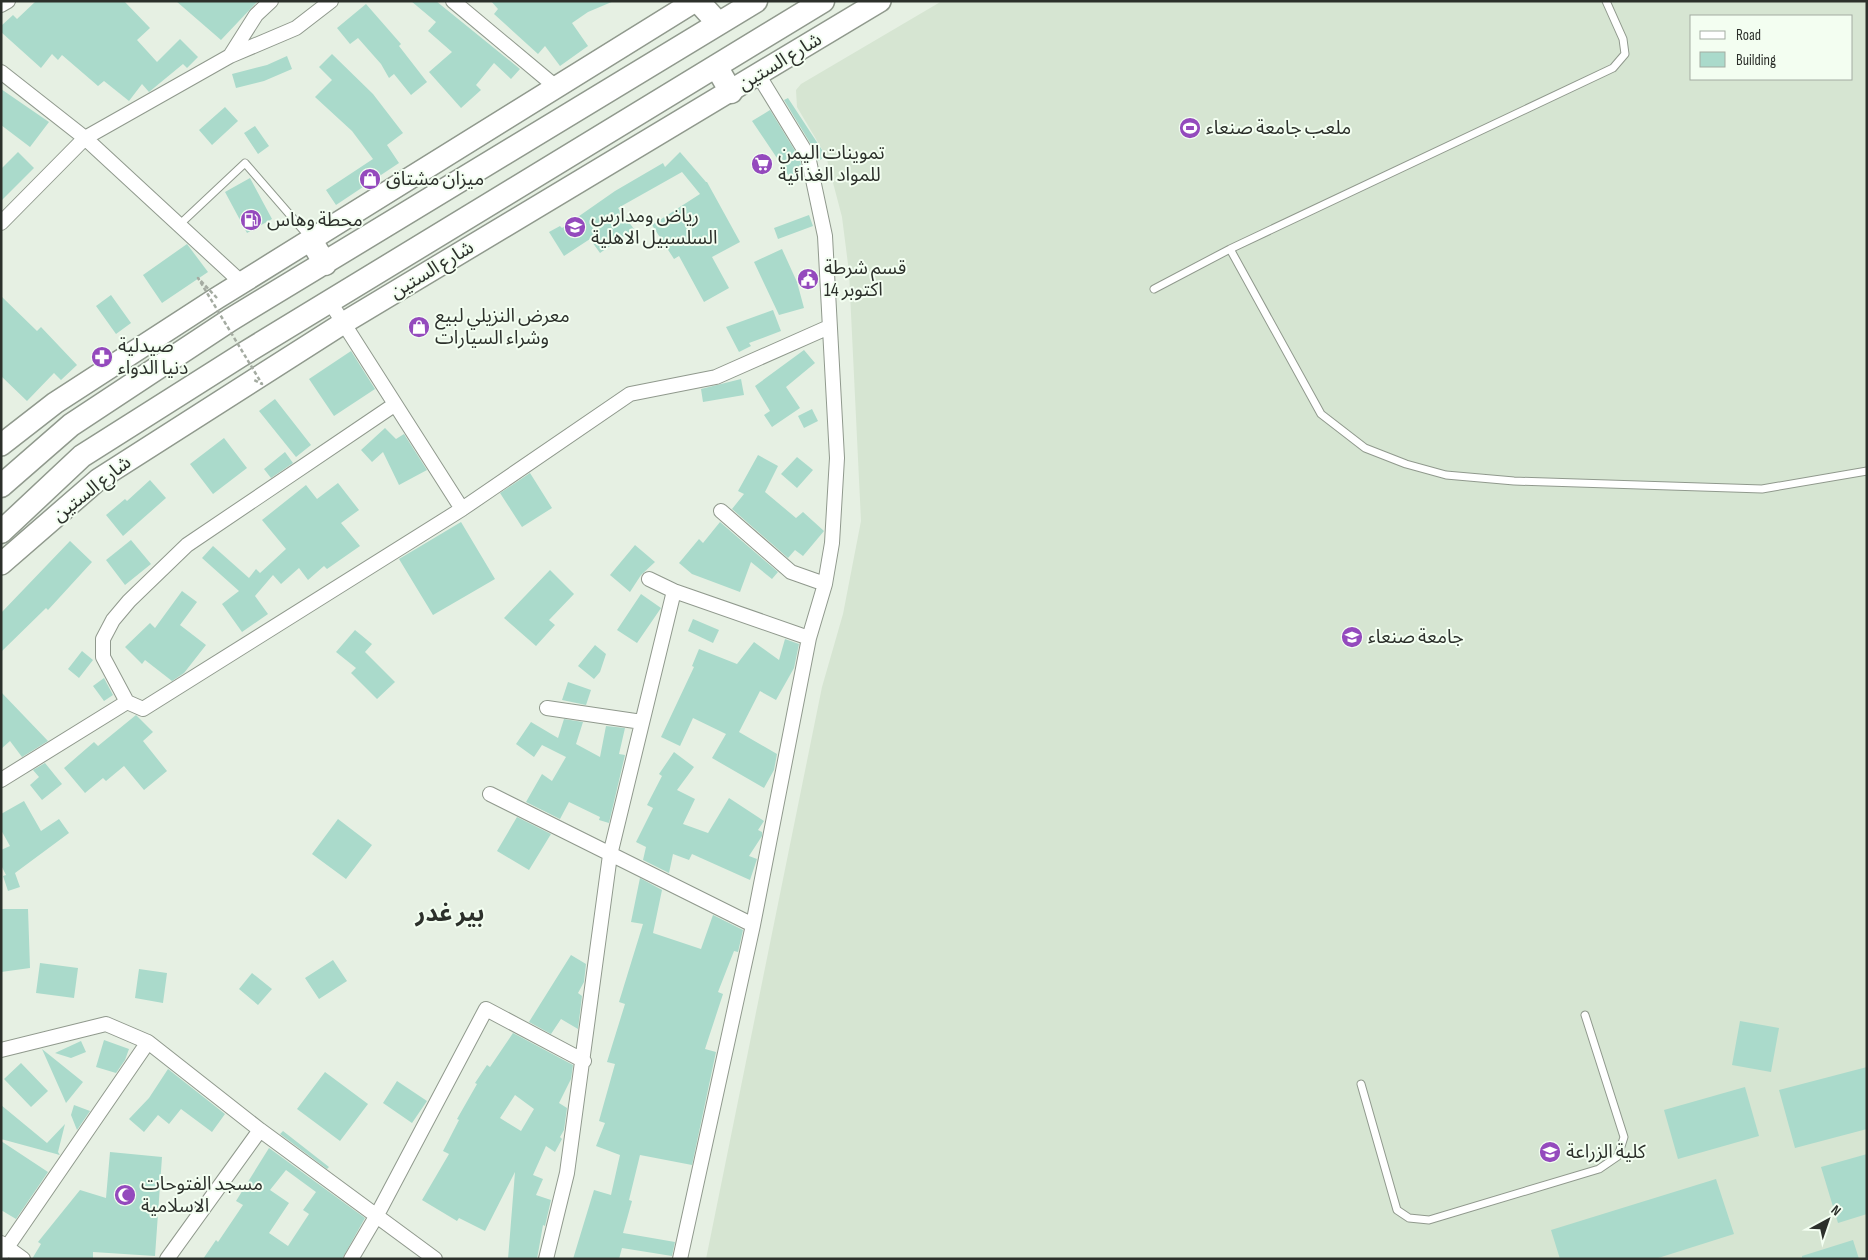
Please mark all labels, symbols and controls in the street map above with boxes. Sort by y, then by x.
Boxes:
legend [1690,15,1853,80]
text: Road [1736,26,1761,45]
street label: شارع الستين [734,28,827,97]
text: Building [1736,51,1776,70]
sports icon: ملعب جامعة صنعاء [1178,116,1202,140]
place label: ملعب جامعة صنعاء [1206,117,1351,140]
place label: تموينات اليمن للمواد الغذائية [778,142,885,187]
supermarket icon: تموينات اليمن للمواد الغذائية [750,152,774,176]
shop icon: ميزان مشتاق [358,167,382,191]
place label: ميزان مشتاق [386,168,484,191]
place label: رياض ومدارس السلسبيل الاهلية [591,205,717,250]
fuel station icon: محطة وهاس [239,208,263,232]
place label: محطة وهاس [267,209,363,232]
school or university icon: رياض ومدارس السلسبيل الاهلية [563,215,587,239]
street label: شارع الستين [386,236,479,305]
place label: قسم شرطة 14 اكتوبر [824,257,906,302]
public building icon: قسم شرطة 14 اكتوبر [796,267,820,291]
place label: معرض النزيلي لبيع وشراء السيارات [435,305,570,350]
shop icon: معرض النزيلي لبيع وشراء السيارات [407,315,431,339]
place label: صيدلية دنيا الدواء [118,335,188,380]
pharmacy icon: صيدلية دنيا الدواء [90,345,114,369]
street label: شارع الستين [48,451,137,528]
school or university icon: جامعة صنعاء [1340,625,1364,649]
place label: جامعة صنعاء [1368,626,1464,649]
district label: بير غدر [415,899,484,928]
school or university icon: كلية الزراعة [1538,1140,1562,1164]
place label: كلية الزراعة [1566,1141,1647,1164]
place label: مسجد الفتوحات الاسلامية [141,1173,263,1218]
mosque icon: مسجد الفتوحات الاسلامية [113,1183,137,1207]
north arrow [1803,1195,1853,1245]
text: N [1828,1202,1844,1219]

